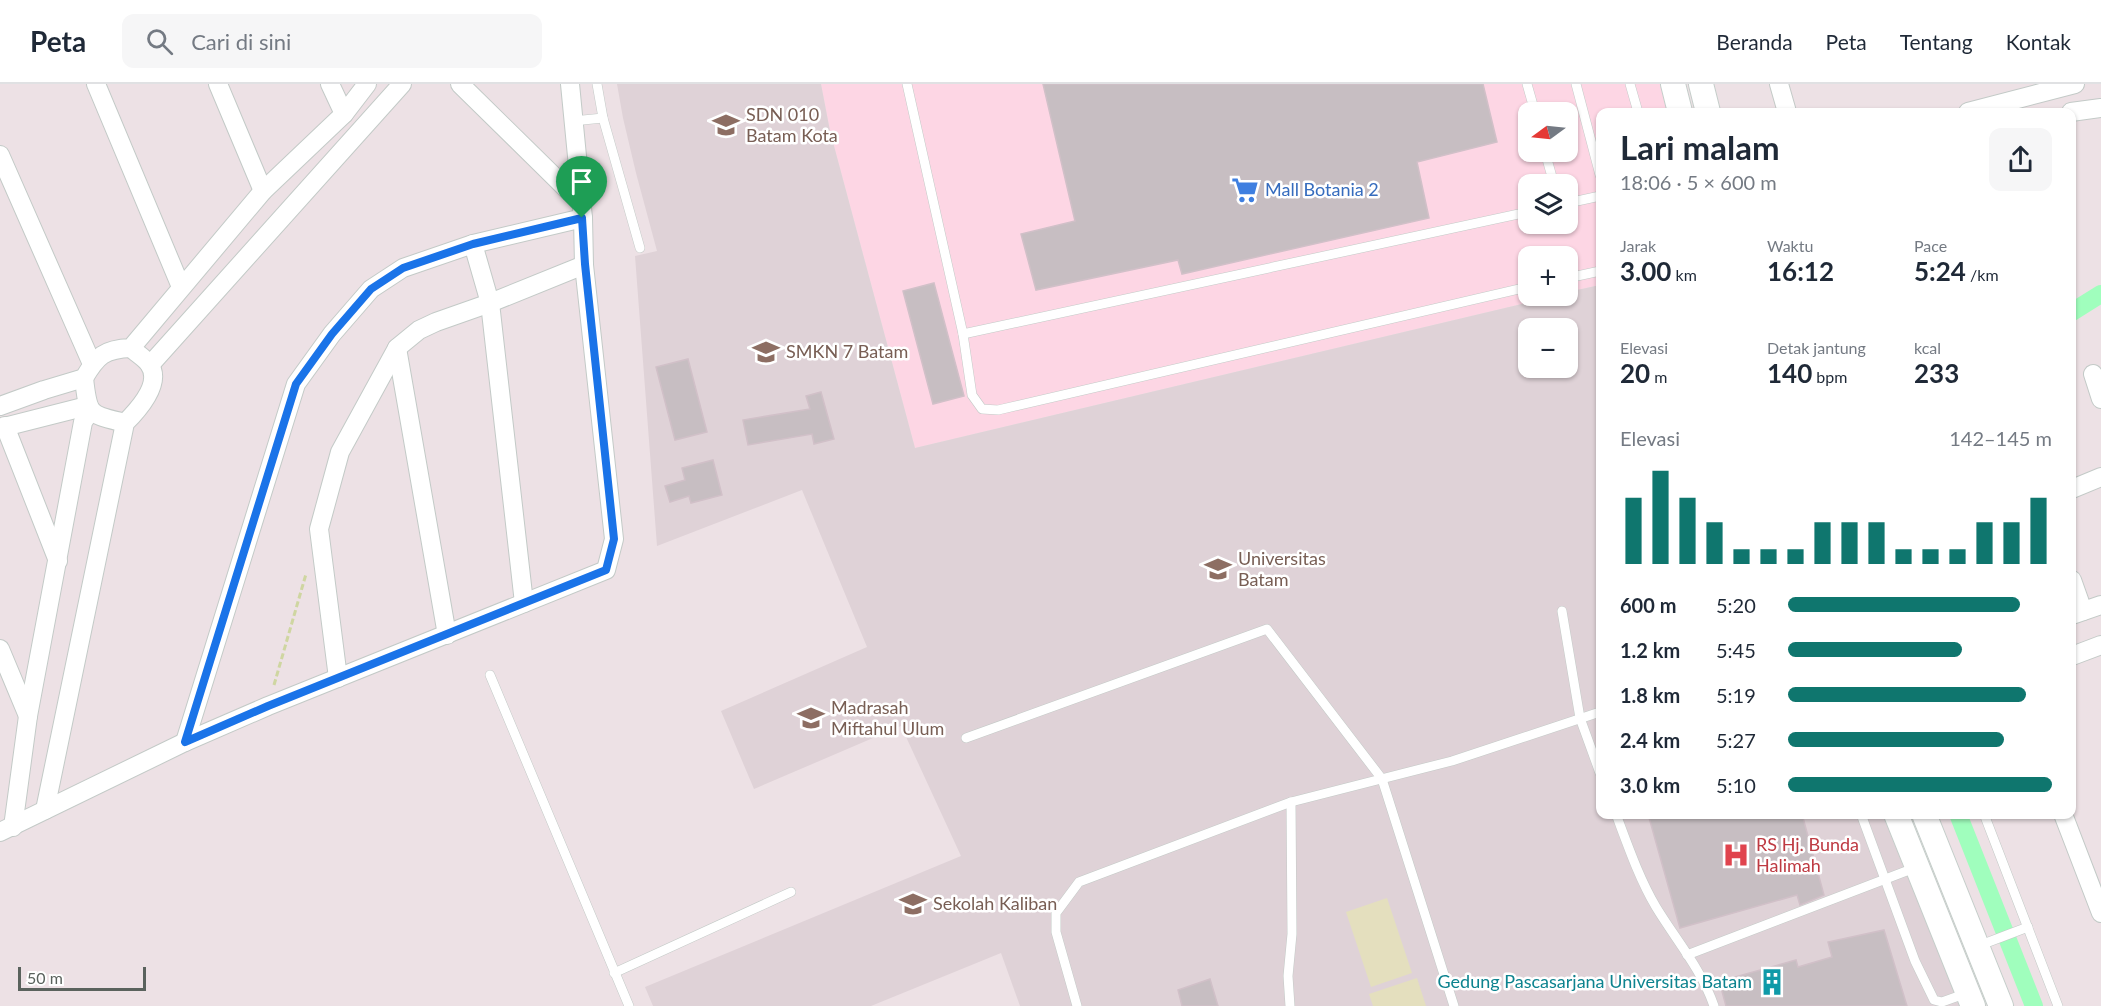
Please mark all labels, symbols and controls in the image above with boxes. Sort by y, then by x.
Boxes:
search box [122,14,542,68]
text: Peta [30,24,86,58]
icon: search [143,25,176,58]
text: Cari di sini [191,28,291,55]
text: Beranda [1716,29,1793,54]
text: Peta [1826,29,1867,54]
text: Tentang [1900,29,1973,54]
text: Kontak [2006,29,2071,54]
north arrow [1518,102,1578,162]
map controls [1518,102,1578,378]
place label: SDN 010 Batam Kota [746,103,838,146]
school or university icon: SDN 010 Batam Kota [711,110,741,140]
text: Lari malam [1620,127,1780,167]
button: share [1989,128,2052,191]
pin [556,156,607,218]
icon: arrive [565,165,598,198]
text: 18:06 · 5 × 600 m [1620,170,1777,194]
button: layers [1518,174,1578,234]
supermarket icon: Mall Botania 2 [1230,175,1260,205]
place label: Mall Botania 2 [1265,178,1379,200]
text: Jarak [1620,236,1656,255]
text: Waktu [1767,236,1813,255]
text: Pace [1914,236,1947,255]
button: + [1518,246,1578,306]
text: 3.00 [1620,255,1671,287]
text: 16:12 [1767,255,1834,287]
text: 5:24 [1914,255,1966,287]
text: km [1671,265,1697,284]
text: /km [1966,265,1999,284]
button: − [1518,318,1578,378]
school or university icon: SMKN 7 Batam [751,337,781,367]
text: Elevasi [1620,338,1668,357]
text: Detak jantung [1767,338,1866,357]
text: kcal [1914,338,1941,357]
place label: SMKN 7 Batam [786,340,908,362]
text: 20 [1620,357,1650,389]
text: 140 [1767,357,1812,389]
text: 233 [1914,357,1959,389]
text: m [1650,367,1667,386]
text: bpm [1812,367,1847,386]
text: Elevasi [1620,426,1680,450]
text: 142–145 m [1949,426,2052,450]
place label: Universitas Batam [1238,547,1326,590]
school or university icon: Universitas Batam [1203,554,1233,584]
text: 600 m [1620,593,1676,617]
text: 5:20 [1716,593,1756,617]
text: 1.2 km [1620,638,1680,662]
text: 5:45 [1716,638,1756,662]
text: 1.8 km [1620,683,1680,707]
text: 5:19 [1716,683,1756,707]
place label: Madrasah Miftahul Ulum [831,696,944,739]
school or university icon: Madrasah Miftahul Ulum [796,703,826,733]
text: 2.4 km [1620,728,1680,752]
text: 5:27 [1716,728,1756,752]
text: 3.0 km [1620,773,1680,797]
text: 5:10 [1716,773,1756,797]
place label: RS Hj. Bunda Halimah [1756,833,1859,876]
hospital icon: RS Hj. Bunda Halimah [1721,840,1751,870]
school or university icon: Sekolah Kaliban [898,889,928,919]
place label: Sekolah Kaliban [933,892,1057,914]
scale bar [18,964,146,992]
building icon: Gedung Pascasarjana Universitas Batam [1757,967,1787,997]
text: 50 m [27,968,63,987]
place label: Gedung Pascasarjana Universitas Batam [1438,970,1752,992]

